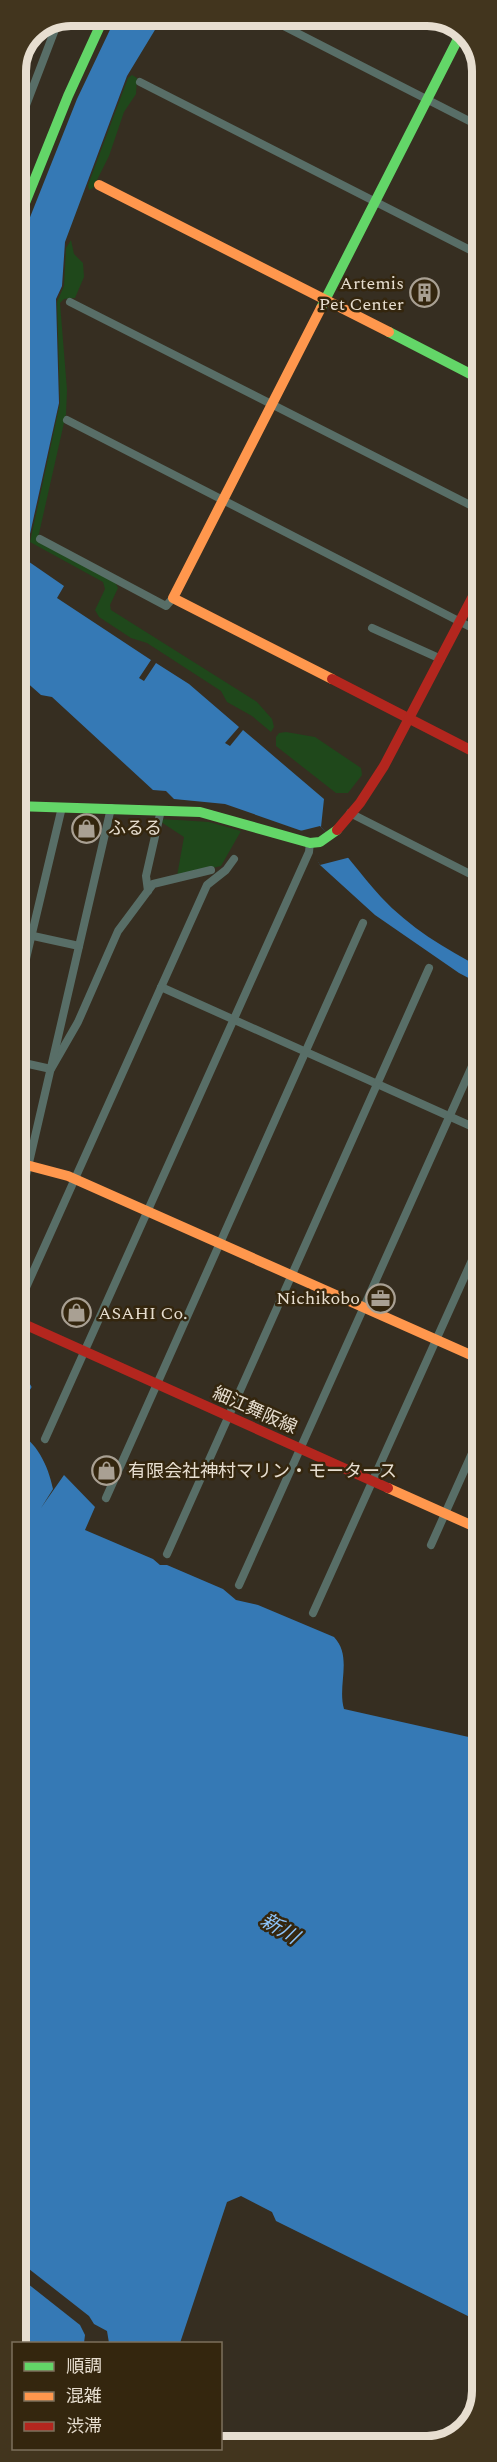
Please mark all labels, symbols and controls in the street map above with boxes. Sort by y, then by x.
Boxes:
place label: Artemis Pet Center [319,270,404,318]
building icon: Artemis Pet Center [409,277,441,309]
shop icon: ふるる [71,812,103,844]
place label: ふるる [108,815,162,842]
office icon: Nichikobo [365,1282,397,1314]
place label: Nichikobo [276,1285,360,1312]
shop icon: ASAHI Co. [61,1297,93,1329]
place label: ASAHI Co. [98,1300,188,1327]
street label: 細江舞阪線 [208,1380,301,1441]
shop icon: 有限会社神村マリン・モータース [91,1455,123,1487]
place label: 有限会社神村マリン・モータース [128,1458,397,1485]
water label: 新川 [255,1906,306,1953]
legend [12,2342,222,2450]
text: 順調 [66,2353,102,2380]
text: 混雑 [66,2383,102,2410]
text: 渋滞 [66,2413,102,2440]

